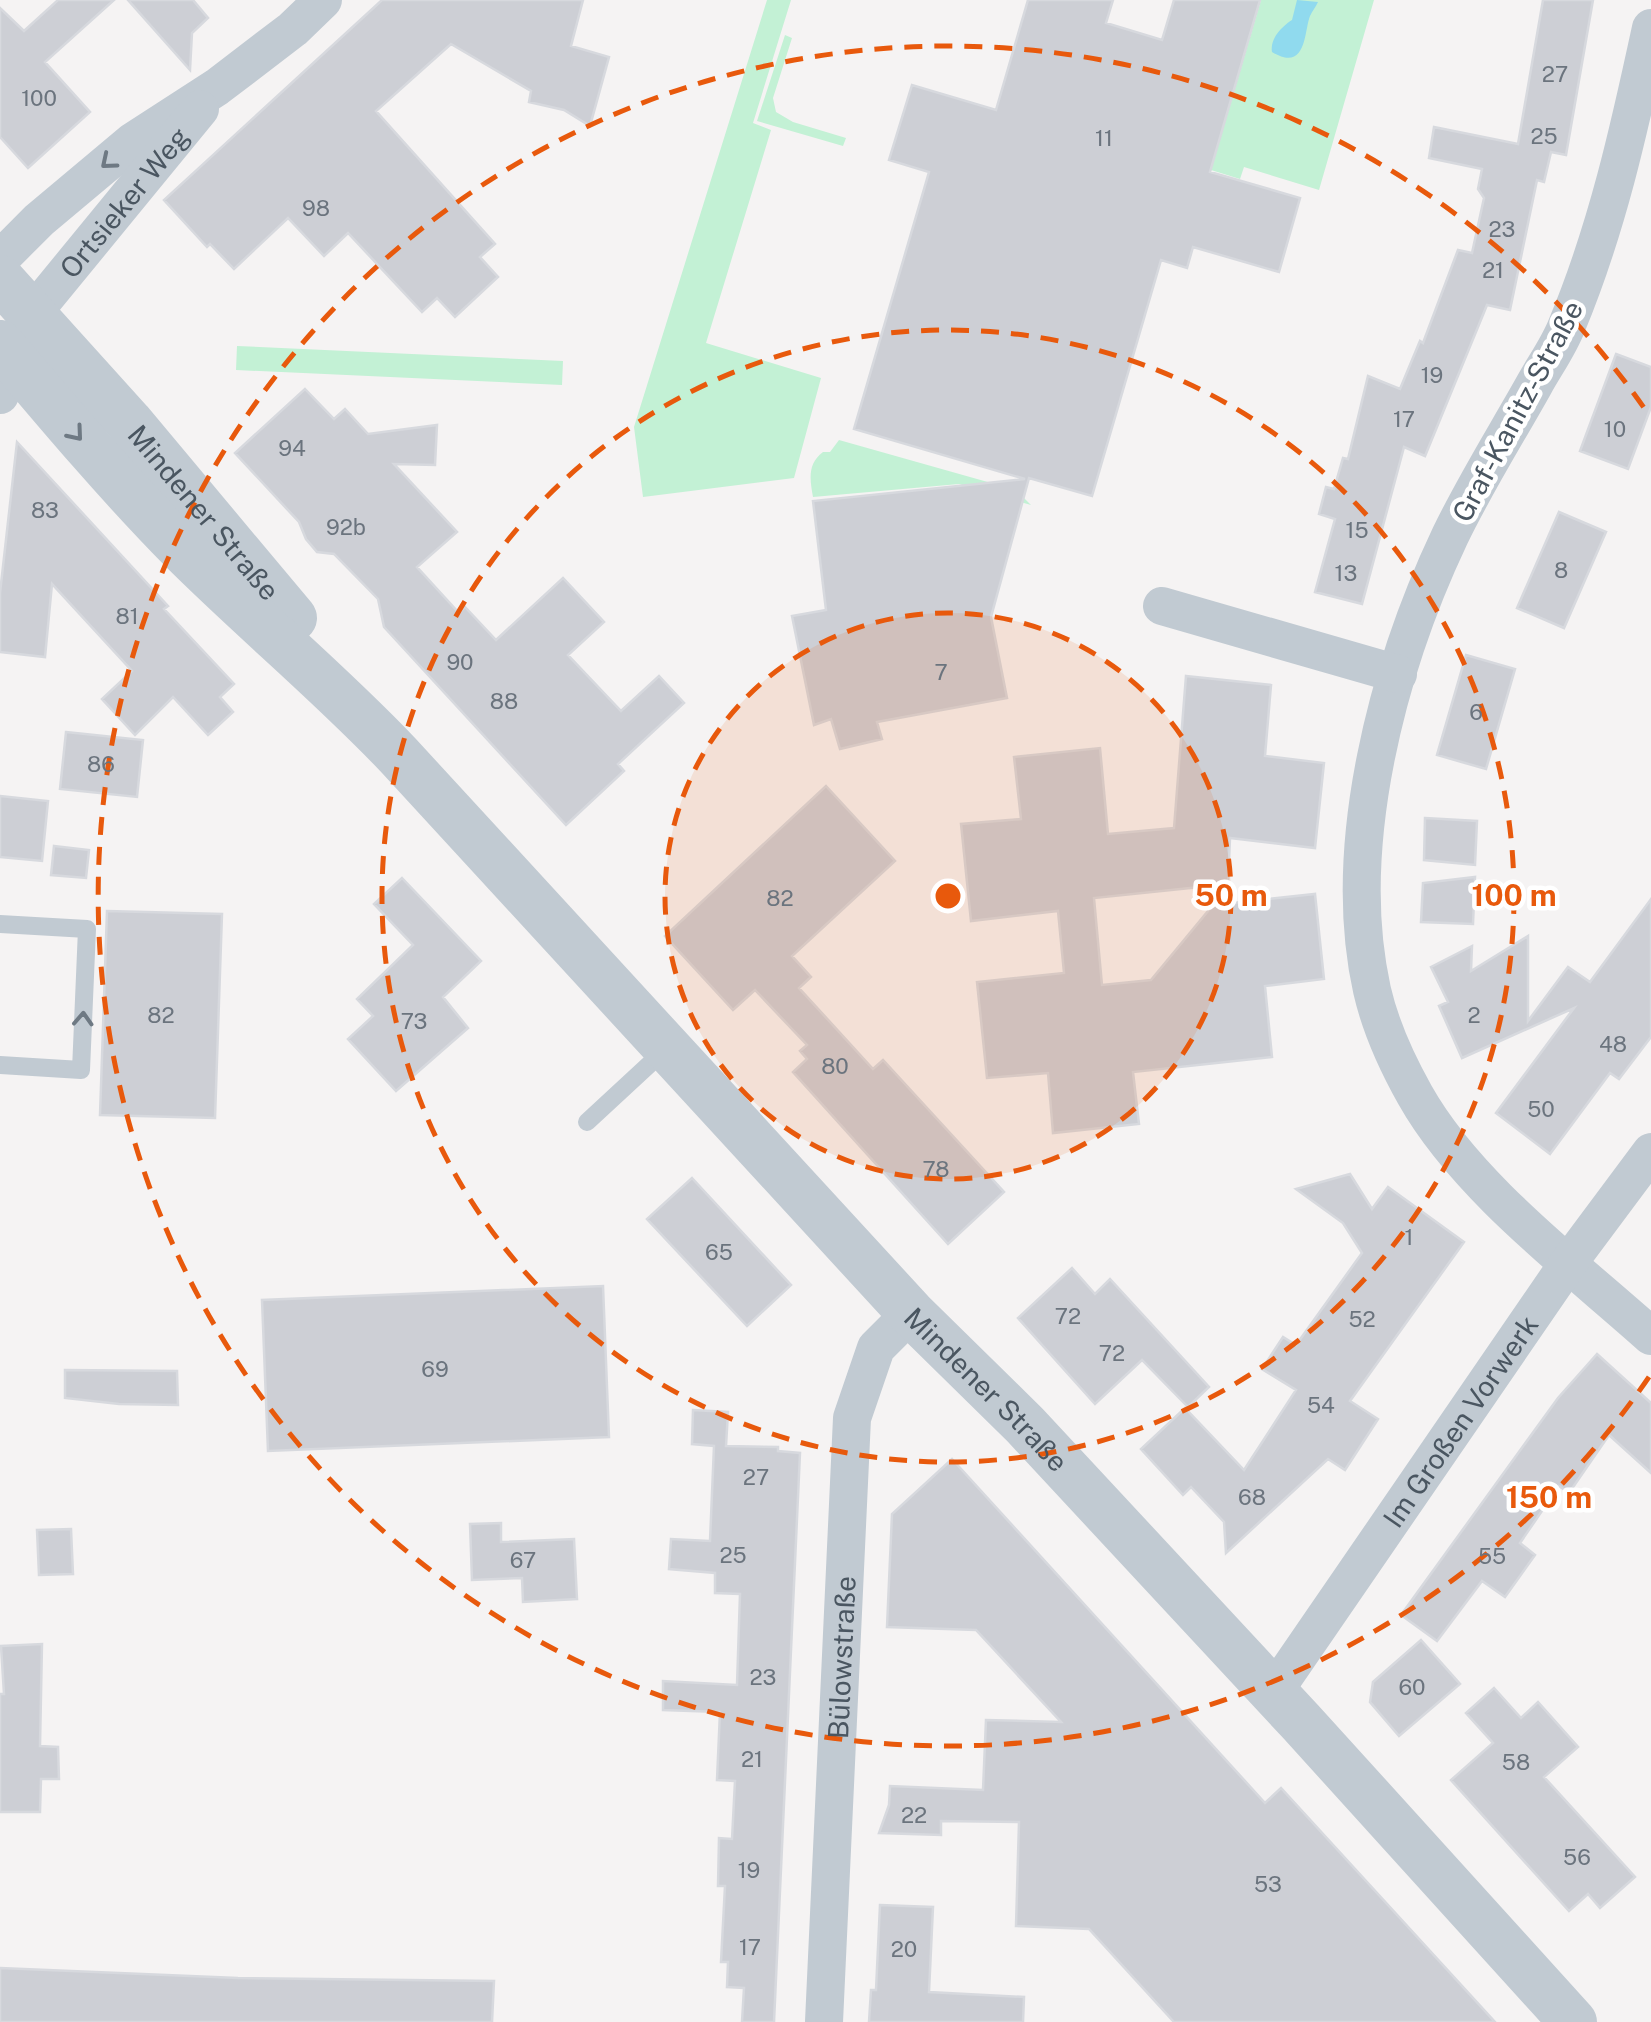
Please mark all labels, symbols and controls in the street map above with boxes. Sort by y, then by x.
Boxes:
house number: 27 [1542,61,1568,87]
house number: 100 [21,85,57,111]
street label: Ortsieker Weg [52,120,195,284]
house number: 25 [1530,123,1558,149]
house number: 11 [1095,125,1113,151]
one-way arrow [101,150,119,168]
house number: 98 [302,195,330,221]
house number: 23 [1489,216,1515,242]
house number: 21 [1482,257,1504,283]
street label: Graf-Kanitz-Straße [1445,295,1589,527]
house number: 19 [1421,362,1443,388]
house number: 17 [1393,406,1415,432]
house number: 10 [1604,416,1626,442]
street label: Mindener Straße [122,418,287,606]
one-way arrow [64,422,82,440]
house number: 94 [278,435,306,461]
house number: 83 [31,497,59,523]
house number: 92b [326,514,366,540]
house number: 15 [1345,517,1369,543]
house number: 8 [1554,557,1568,583]
house number: 13 [1335,560,1357,586]
house number: 81 [115,603,139,629]
house number: 90 [446,649,474,675]
house number: 7 [934,659,948,685]
house number: 88 [490,688,518,714]
house number: 6 [1469,699,1483,725]
house number: 86 [87,751,115,777]
text: 50 m [1194,877,1268,913]
text: 100 m [1471,877,1557,913]
centre of rings [930,878,966,914]
house number: 82 [766,885,794,911]
house number: 82 [147,1002,175,1028]
house number: 2 [1467,1002,1481,1028]
house number: 73 [401,1008,427,1034]
one-way arrow [73,1011,94,1027]
house number: 48 [1599,1031,1627,1057]
house number: 80 [821,1053,849,1079]
house number: 50 [1527,1096,1555,1122]
house number: 78 [922,1156,950,1182]
house number: 1 [1405,1224,1413,1250]
house number: 65 [705,1239,733,1265]
street label: Mindener Straße [898,1300,1076,1478]
house number: 72 [1055,1303,1081,1329]
house number: 52 [1348,1306,1376,1332]
street label: Im Großen Vorwerk [1376,1309,1544,1533]
house number: 72 [1099,1340,1125,1366]
house number: 69 [421,1356,449,1382]
house number: 54 [1307,1392,1335,1418]
house number: 27 [743,1464,769,1490]
text: 150 m [1506,1479,1592,1515]
house number: 68 [1238,1484,1266,1510]
house number: 25 [719,1542,747,1568]
house number: 55 [1478,1543,1506,1569]
house number: 67 [510,1547,536,1573]
street label: Bülowstraße [821,1575,861,1740]
house number: 23 [750,1664,776,1690]
house number: 60 [1398,1674,1426,1700]
house number: 21 [741,1746,763,1772]
house number: 58 [1502,1749,1530,1775]
house number: 22 [901,1802,927,1828]
house number: 56 [1563,1844,1591,1870]
house number: 19 [738,1857,760,1883]
house number: 53 [1254,1871,1282,1897]
house number: 17 [739,1934,761,1960]
house number: 20 [891,1936,917,1962]

